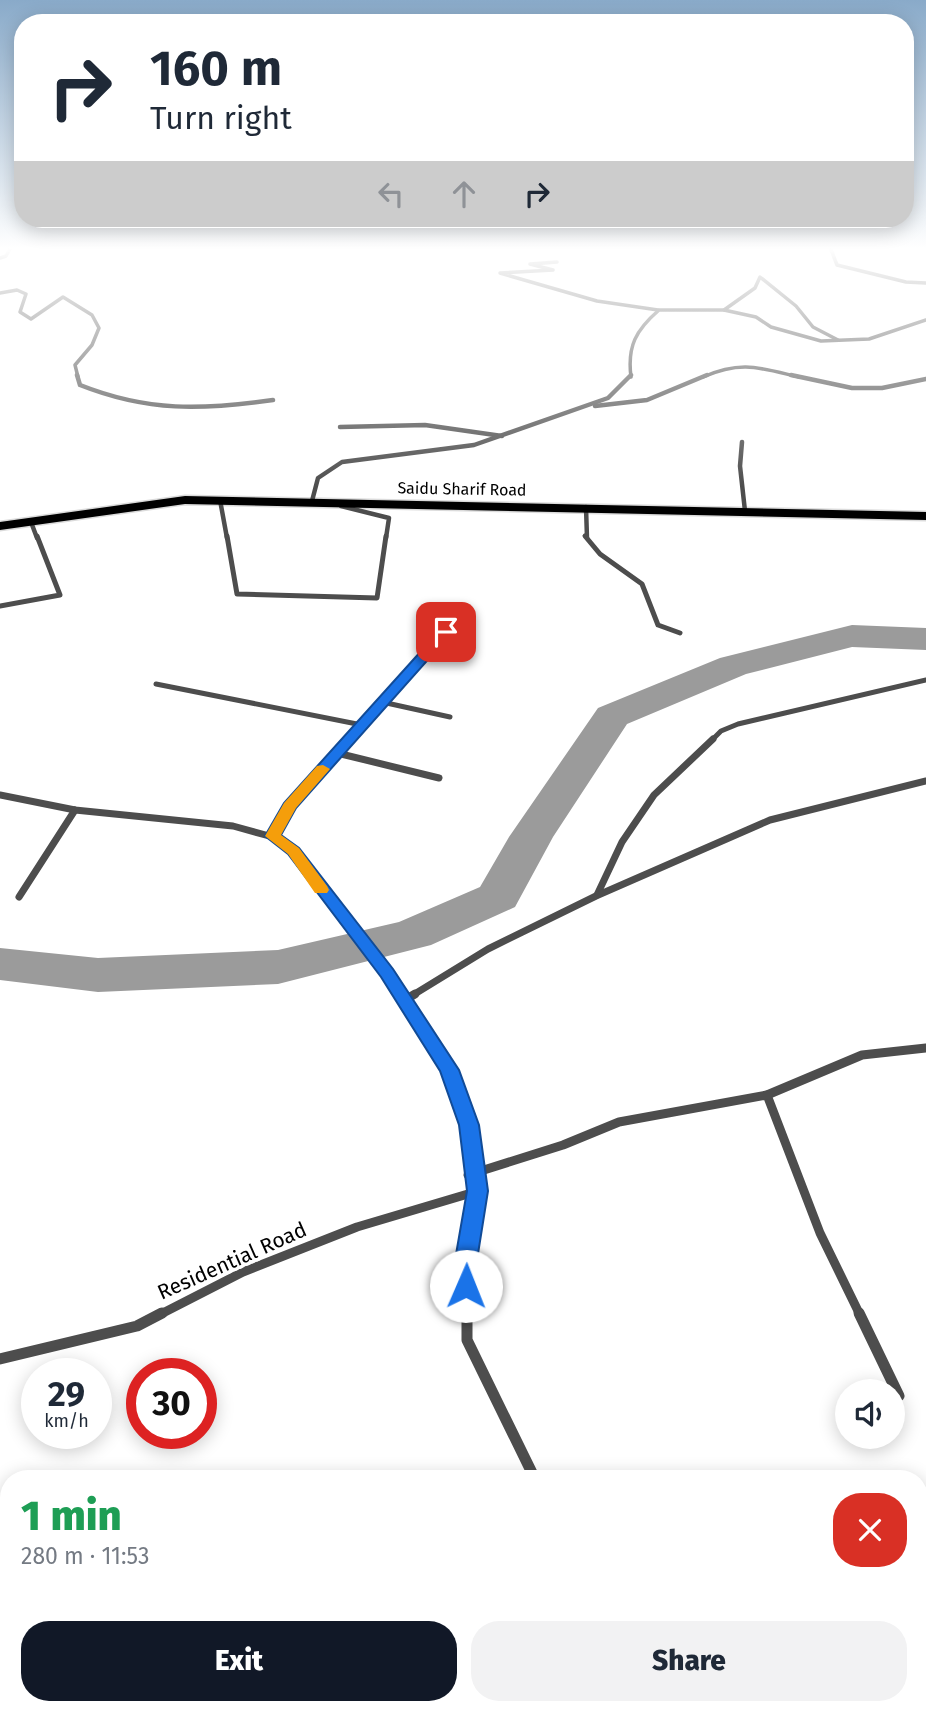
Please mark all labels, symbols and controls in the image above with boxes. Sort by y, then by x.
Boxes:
text: 160 m [150,39,282,98]
icon: right [35,42,126,133]
text: Turn right [150,99,292,137]
icon: left [372,175,410,213]
icon: ahead [445,175,483,213]
icon: right [518,175,556,213]
street label: Saidu Sharif Road [397,478,527,500]
pin [416,602,476,662]
icon: arrive [427,613,465,651]
street label: Residential Road [153,1216,311,1306]
position arrow [429,1249,503,1323]
speed limit sign: 30 [126,1358,217,1449]
text: 29 [48,1373,85,1415]
map controls [835,1379,905,1449]
button: sound [835,1379,905,1449]
text: km/h [44,1410,89,1432]
text: 1 min [21,1491,122,1541]
button: close [833,1493,907,1567]
text: 280 m · 11:53 [21,1542,149,1570]
button: Exit [21,1621,457,1701]
button: Share [471,1621,907,1701]

